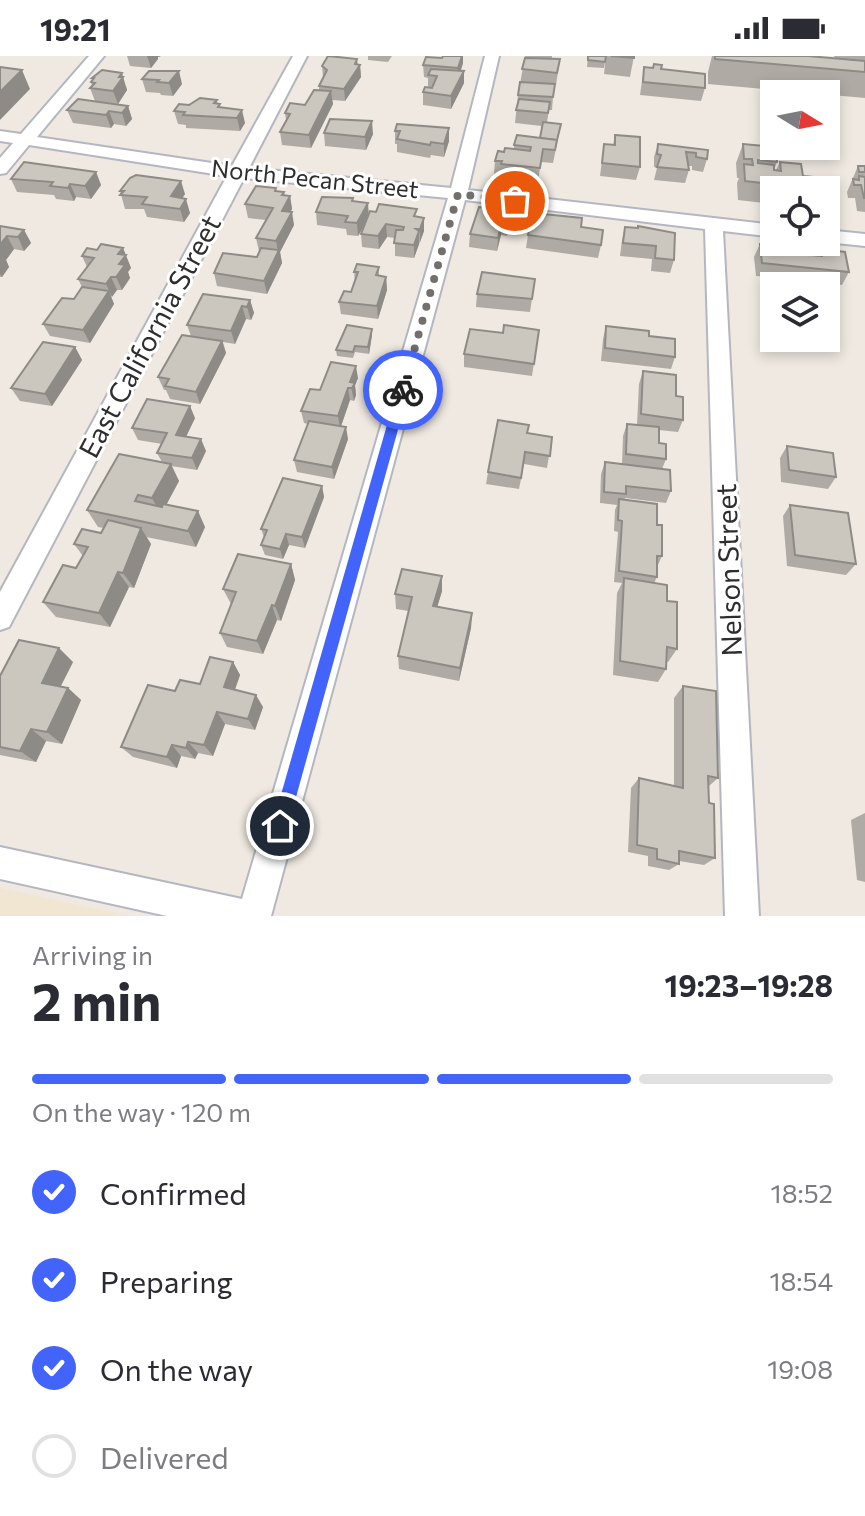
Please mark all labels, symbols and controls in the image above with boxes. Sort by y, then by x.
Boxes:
text: 19:21 [40,10,111,47]
north arrow [760,80,840,160]
map controls [760,80,840,352]
street label: North Pecan Street [210,153,420,203]
pin [481,167,549,235]
button: locate [760,176,840,256]
icon: bag [493,179,537,223]
street label: East California Street [71,209,227,463]
button: layers [760,272,840,352]
courier [363,350,443,430]
icon: bike [381,368,425,412]
street label: Nelson Street [708,483,748,657]
pin [246,792,314,860]
icon: home [258,804,302,848]
text: Arriving in [32,939,153,970]
text: 19:23–19:28 [665,966,833,1003]
text: 2 min [32,968,161,1032]
text: On the way · 120 m [32,1096,251,1127]
icon: check [32,1170,76,1214]
text: Confirmed [100,1174,247,1211]
text: 18:52 [771,1177,833,1208]
icon: check [32,1258,76,1302]
text: Preparing [100,1262,233,1299]
text: 18:54 [769,1265,833,1296]
icon: check [32,1346,76,1390]
text: On the way [100,1350,253,1387]
text: 19:08 [767,1353,833,1384]
text: Delivered [100,1438,229,1475]

